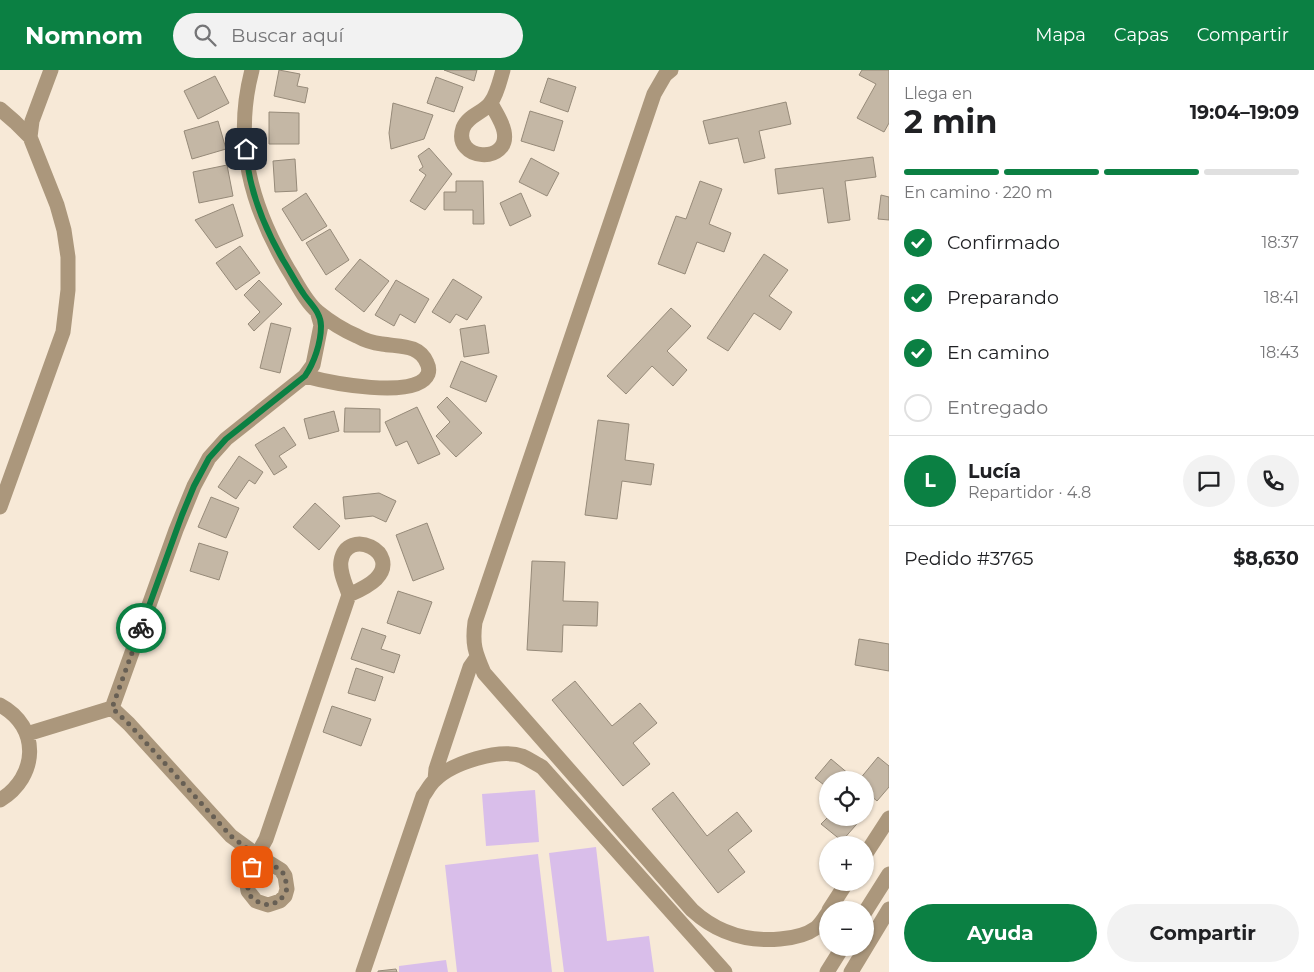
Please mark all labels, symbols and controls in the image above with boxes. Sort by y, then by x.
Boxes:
search box [173,13,523,58]
text: Nomnom [25,21,143,50]
icon: search [191,21,219,49]
text: Buscar aquí [231,24,344,47]
text: Mapa [1035,24,1086,46]
text: Capas [1114,24,1169,46]
text: Compartir [1197,24,1289,46]
text: Llega en [904,84,972,103]
text: 19:04–19:09 [1190,101,1299,124]
text: 2 min [904,102,997,141]
pin [225,128,267,170]
icon: home [232,135,260,163]
text: En camino · 220 m [904,183,1053,202]
icon: check [904,229,932,257]
text: Confirmado [947,231,1060,254]
text: 18:37 [1261,233,1299,252]
icon: check [904,284,932,312]
text: Preparando [947,286,1059,309]
text: 18:41 [1264,288,1299,307]
icon: check [904,339,932,367]
text: En camino [947,341,1049,364]
text: 18:43 [1260,343,1299,362]
text: Entregado [947,396,1048,419]
button: chat [1183,455,1235,507]
button: phone [1247,455,1299,507]
text: Lucía [968,460,1021,483]
text: L [924,469,936,492]
text: Repartidor · 4.8 [968,483,1091,502]
text: Pedido #3765 [904,547,1033,570]
text: $8,630 [1233,547,1299,570]
courier [116,603,166,653]
icon: bike [127,614,155,642]
map controls [819,771,874,956]
button: locate [819,771,874,826]
button: + [819,836,874,891]
pin [231,846,273,888]
icon: bag [238,853,266,881]
button: − [819,901,874,956]
button: Ayuda [904,904,1097,962]
button: Compartir [1107,904,1299,962]

